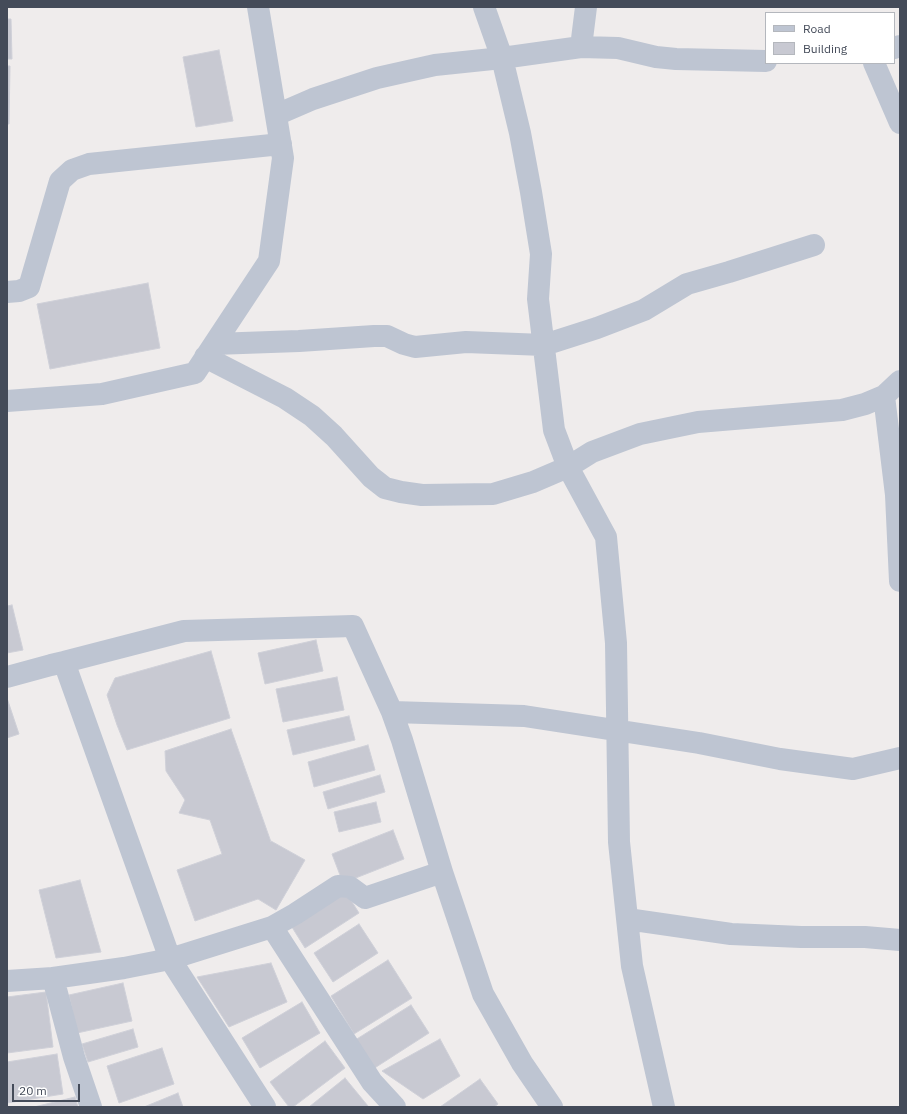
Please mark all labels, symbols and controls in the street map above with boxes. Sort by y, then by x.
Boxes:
legend [765,12,895,64]
text: Road [803,21,831,36]
text: Building [803,41,847,56]
scale bar [14,1076,82,1102]
text: 20 m [19,1083,47,1098]

